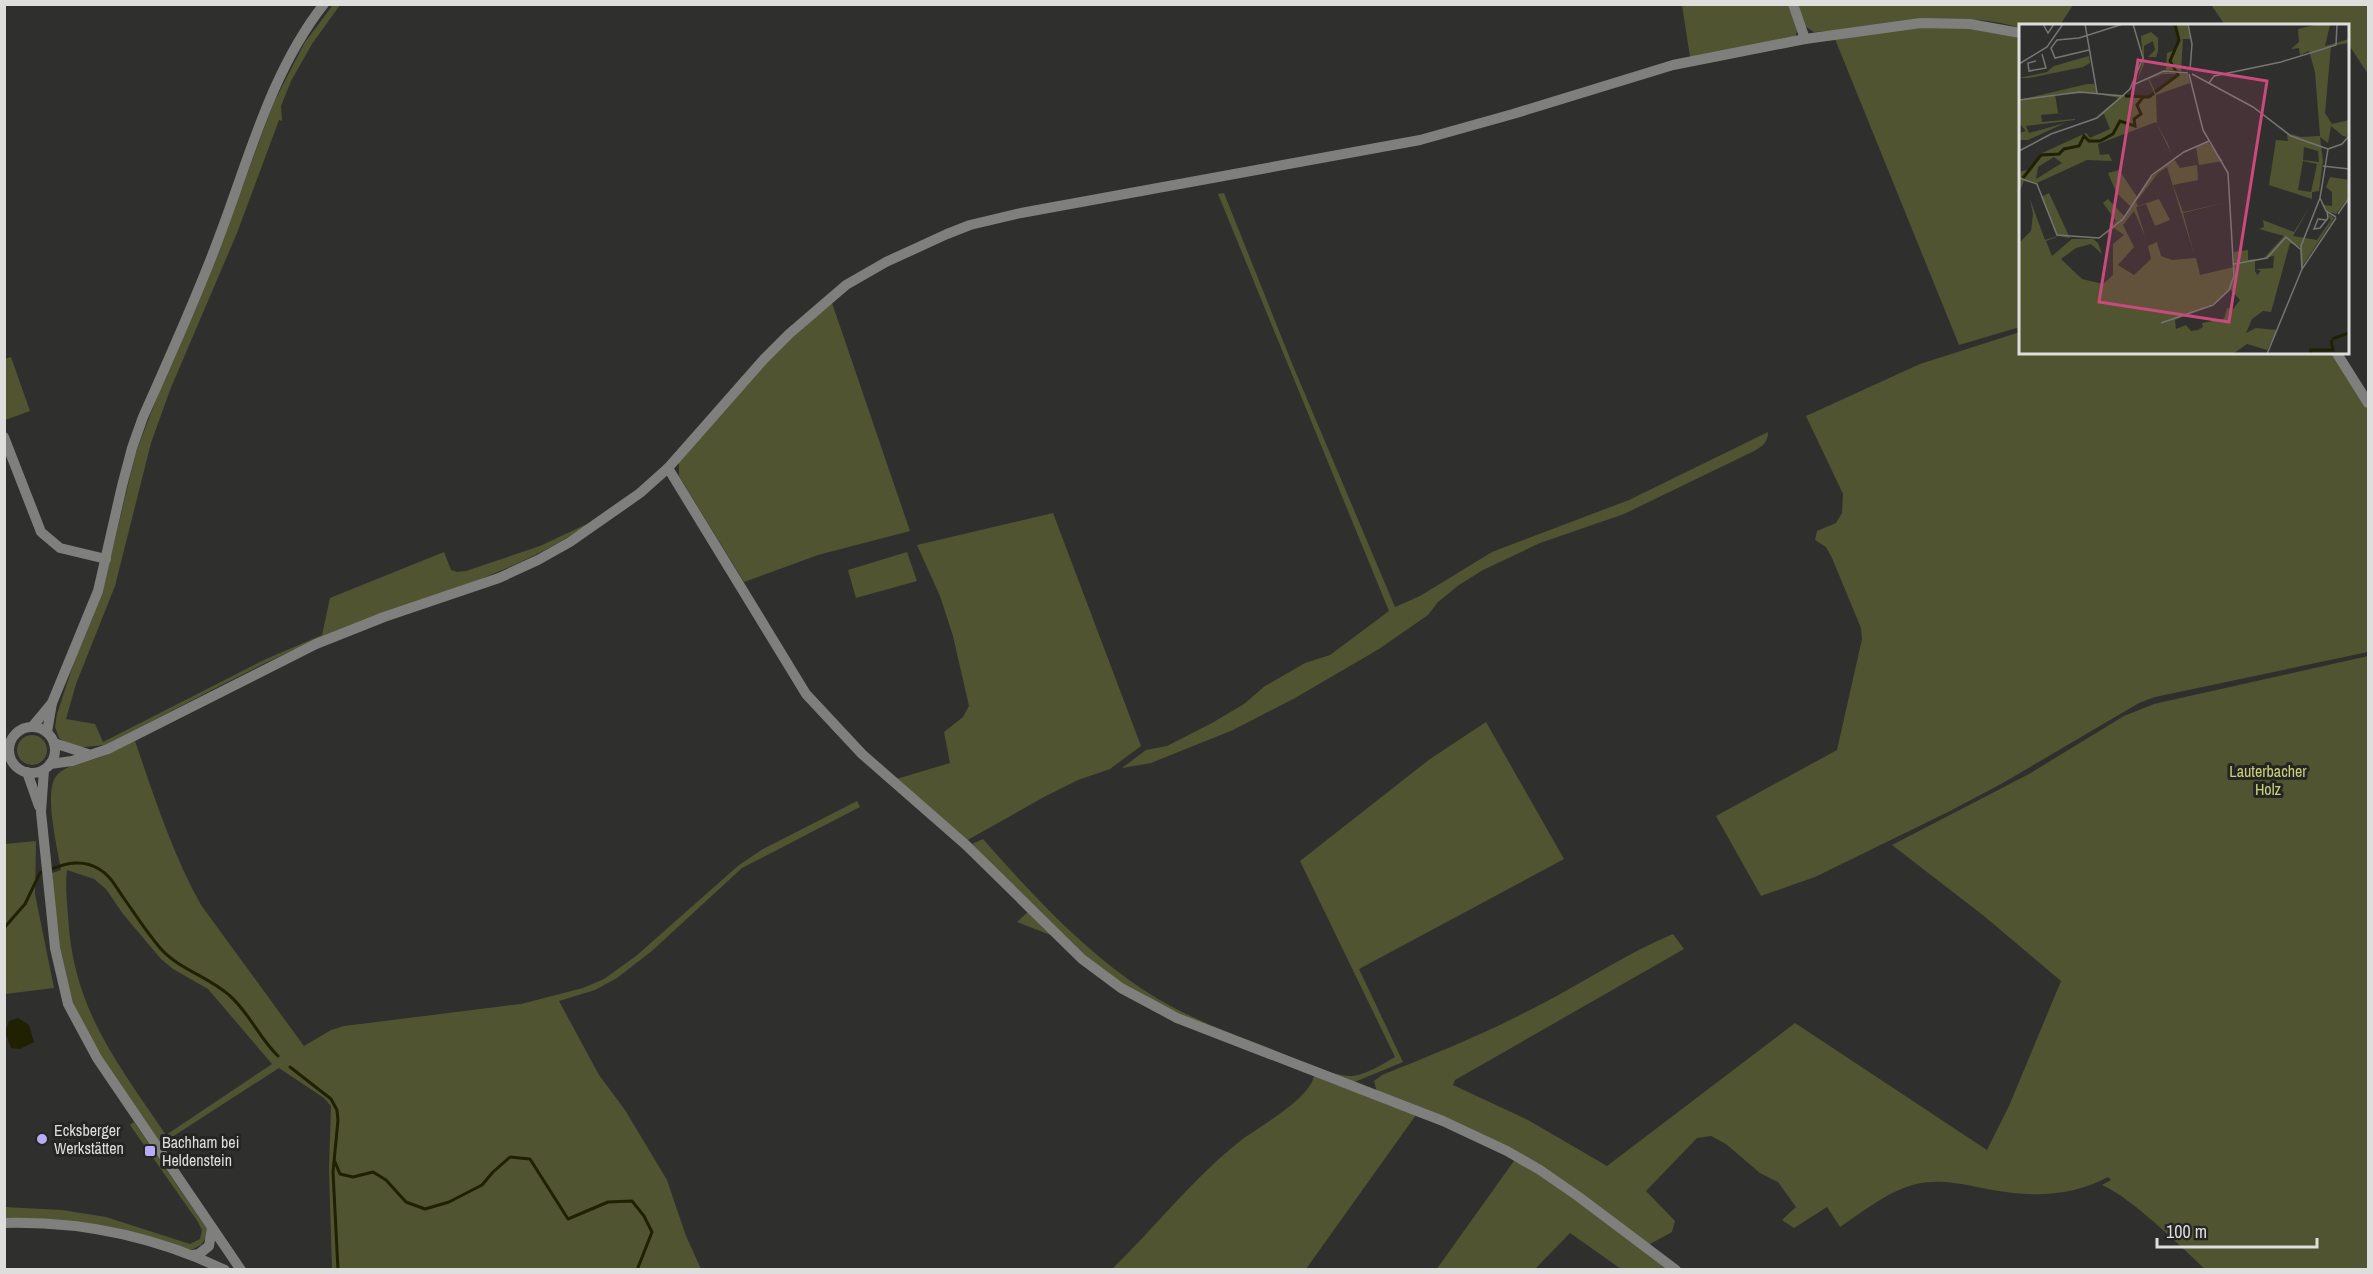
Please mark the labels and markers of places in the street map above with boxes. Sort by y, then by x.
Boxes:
place label: Ecksberger Werkstätten [54,1119,124,1159]
place label: Bachham bei Heldenstein [162,1131,239,1171]
marker: Ecksberger Werkstätten [35,1132,49,1146]
marker: Bachham bei Heldenstein [143,1144,157,1158]

